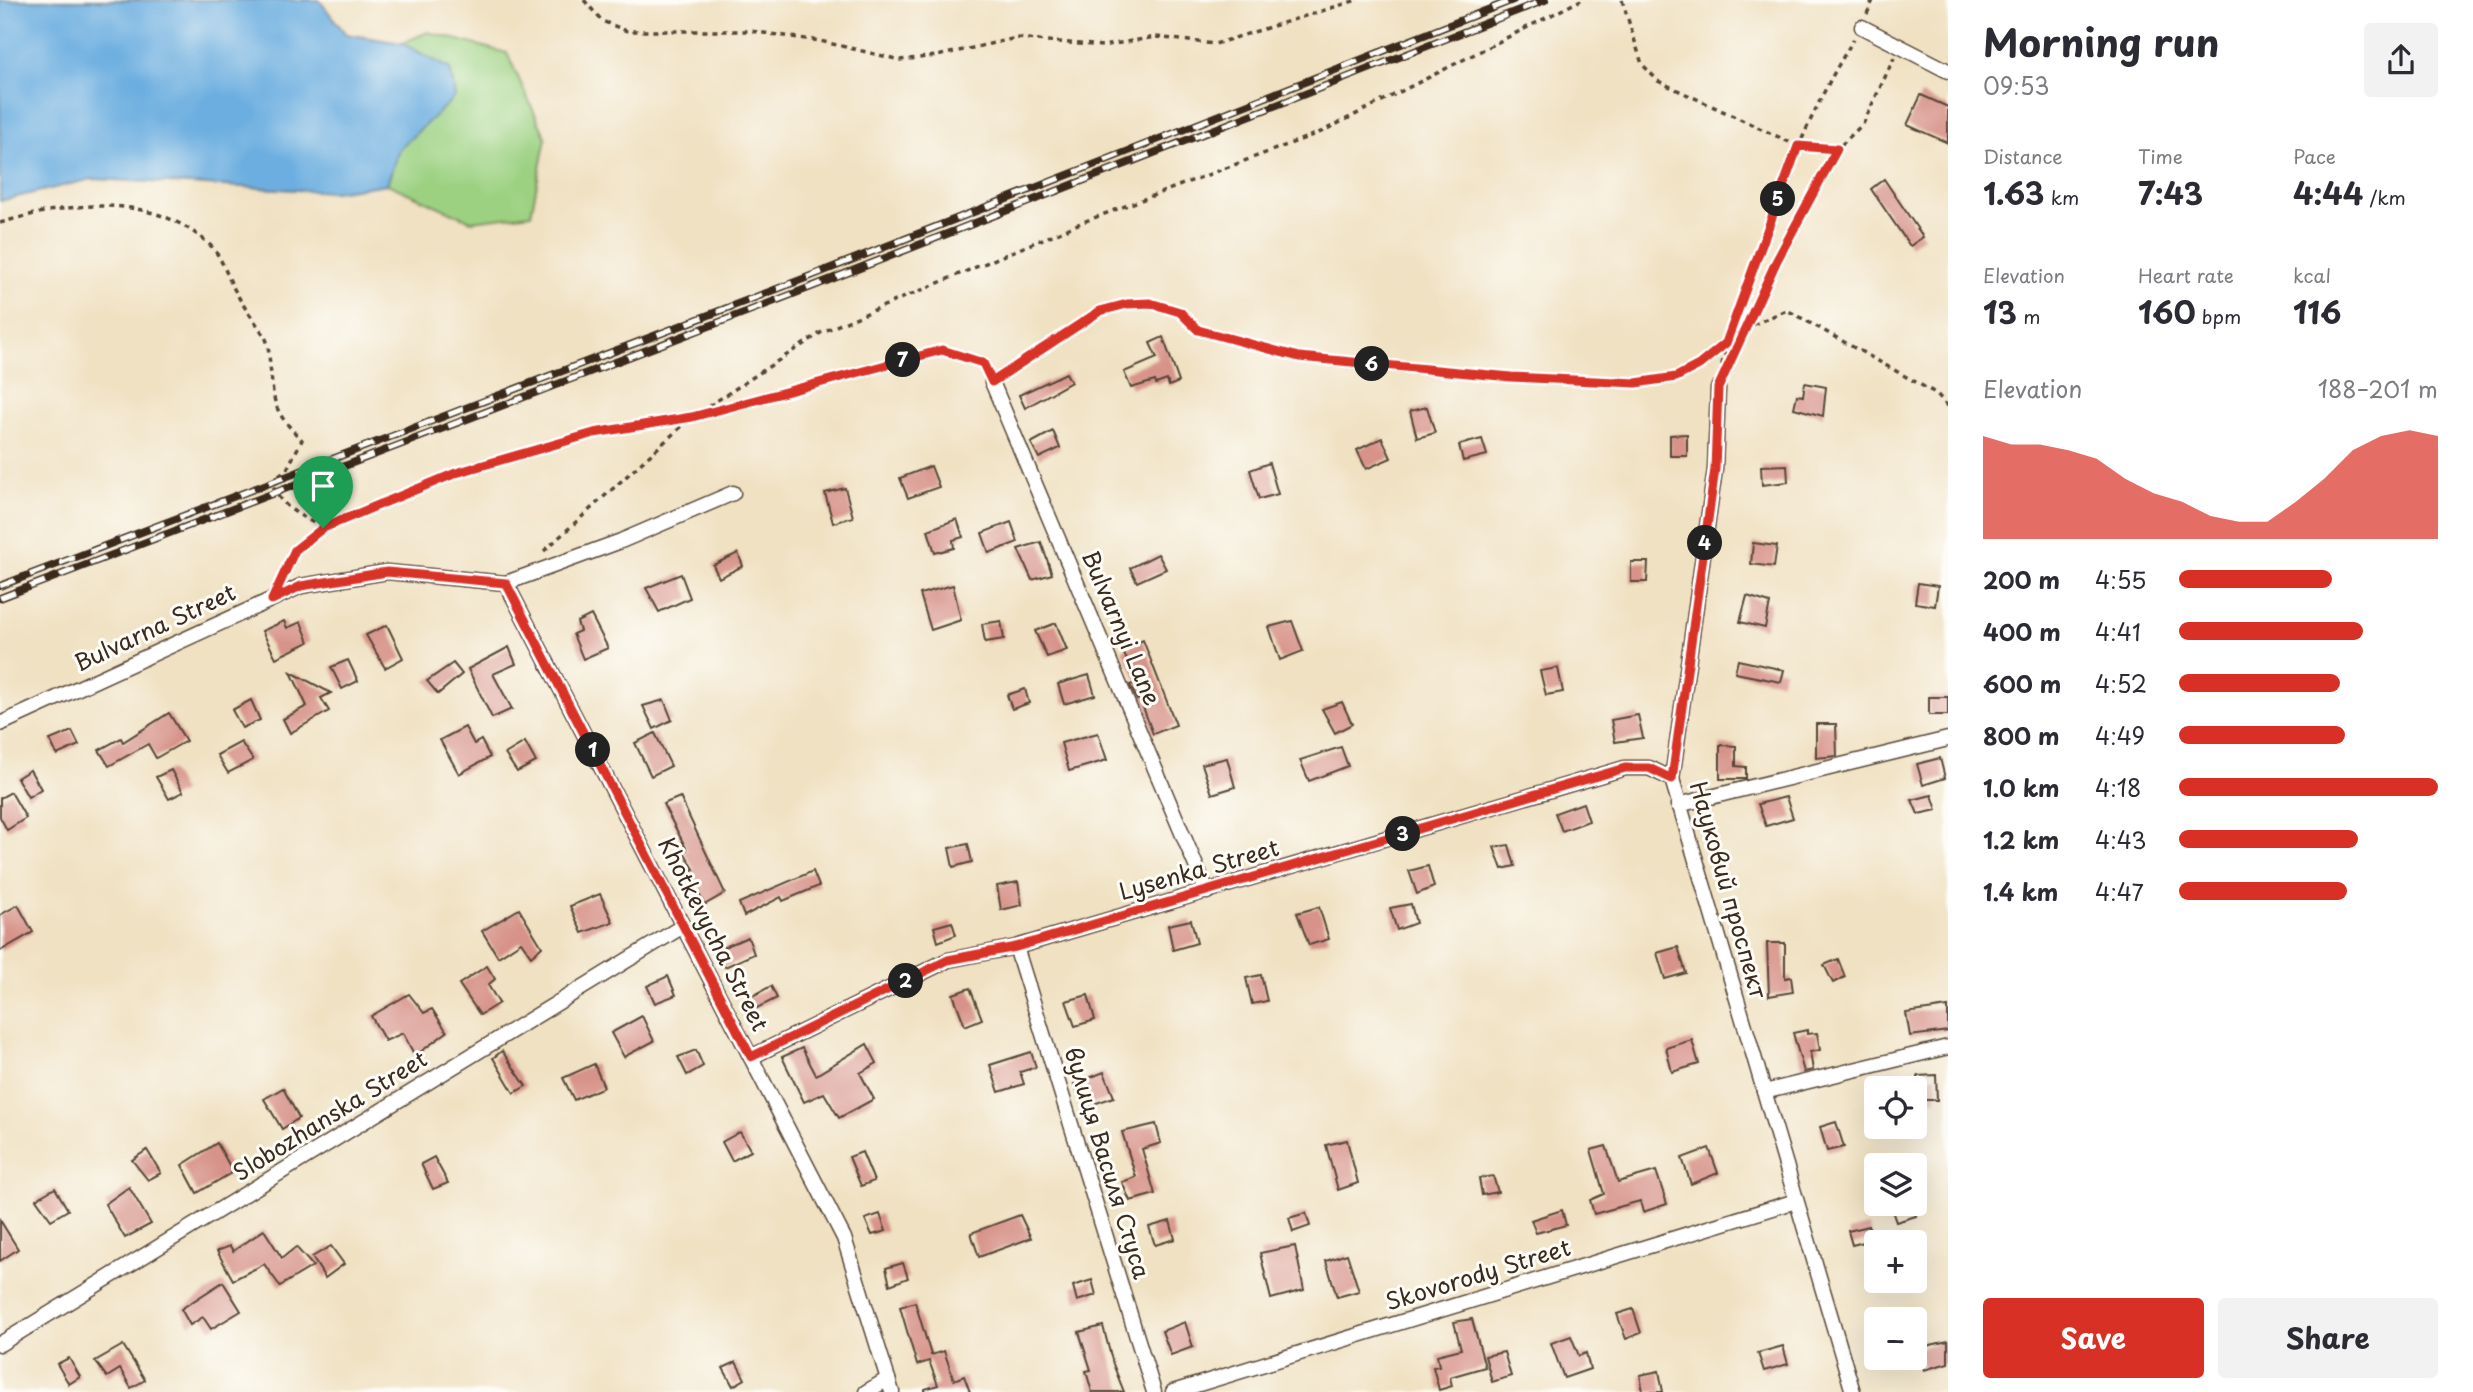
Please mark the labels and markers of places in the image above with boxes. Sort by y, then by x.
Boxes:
pin: 5 [1760,182,1796,216]
pin: 7 [886,342,920,378]
pin: 6 [1354,346,1390,382]
pin [293,456,353,528]
pin: 4 [1688,526,1722,560]
pin: 1 [576,732,610,768]
pin: 3 [1386,816,1420,852]
pin: 2 [888,964,923,998]

